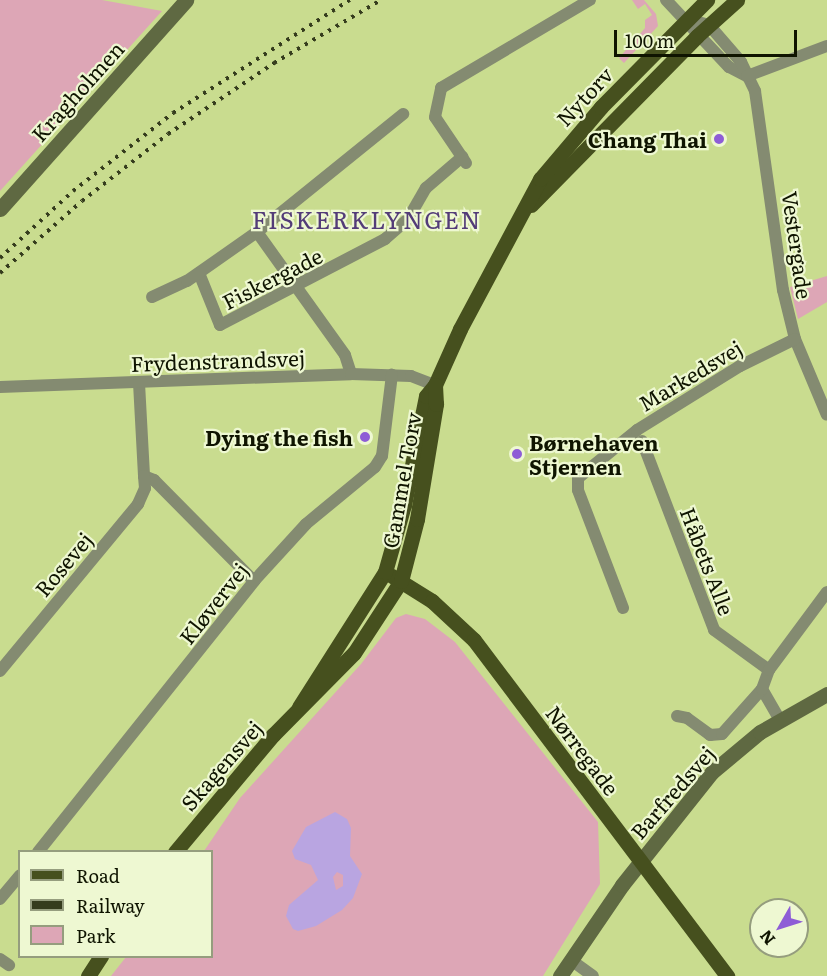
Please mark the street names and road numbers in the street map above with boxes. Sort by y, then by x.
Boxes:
street label: Kragholmen [25,36,129,146]
street label: Nytorv [550,61,618,131]
street label: Vestergade [778,190,818,300]
street label: Fiskergade [218,242,326,314]
street label: Markedsvej [634,334,746,416]
street label: Frydenstrandsvej [130,344,306,376]
street label: Gammel Torv [377,410,425,550]
street label: Håbets Alle [676,503,740,619]
street label: Rosevej [29,527,97,601]
street label: Kløvervej [173,557,253,649]
street label: Nørregade [541,700,625,800]
street label: Skagensvej [175,715,267,815]
street label: Barfredsvej [625,740,719,844]

